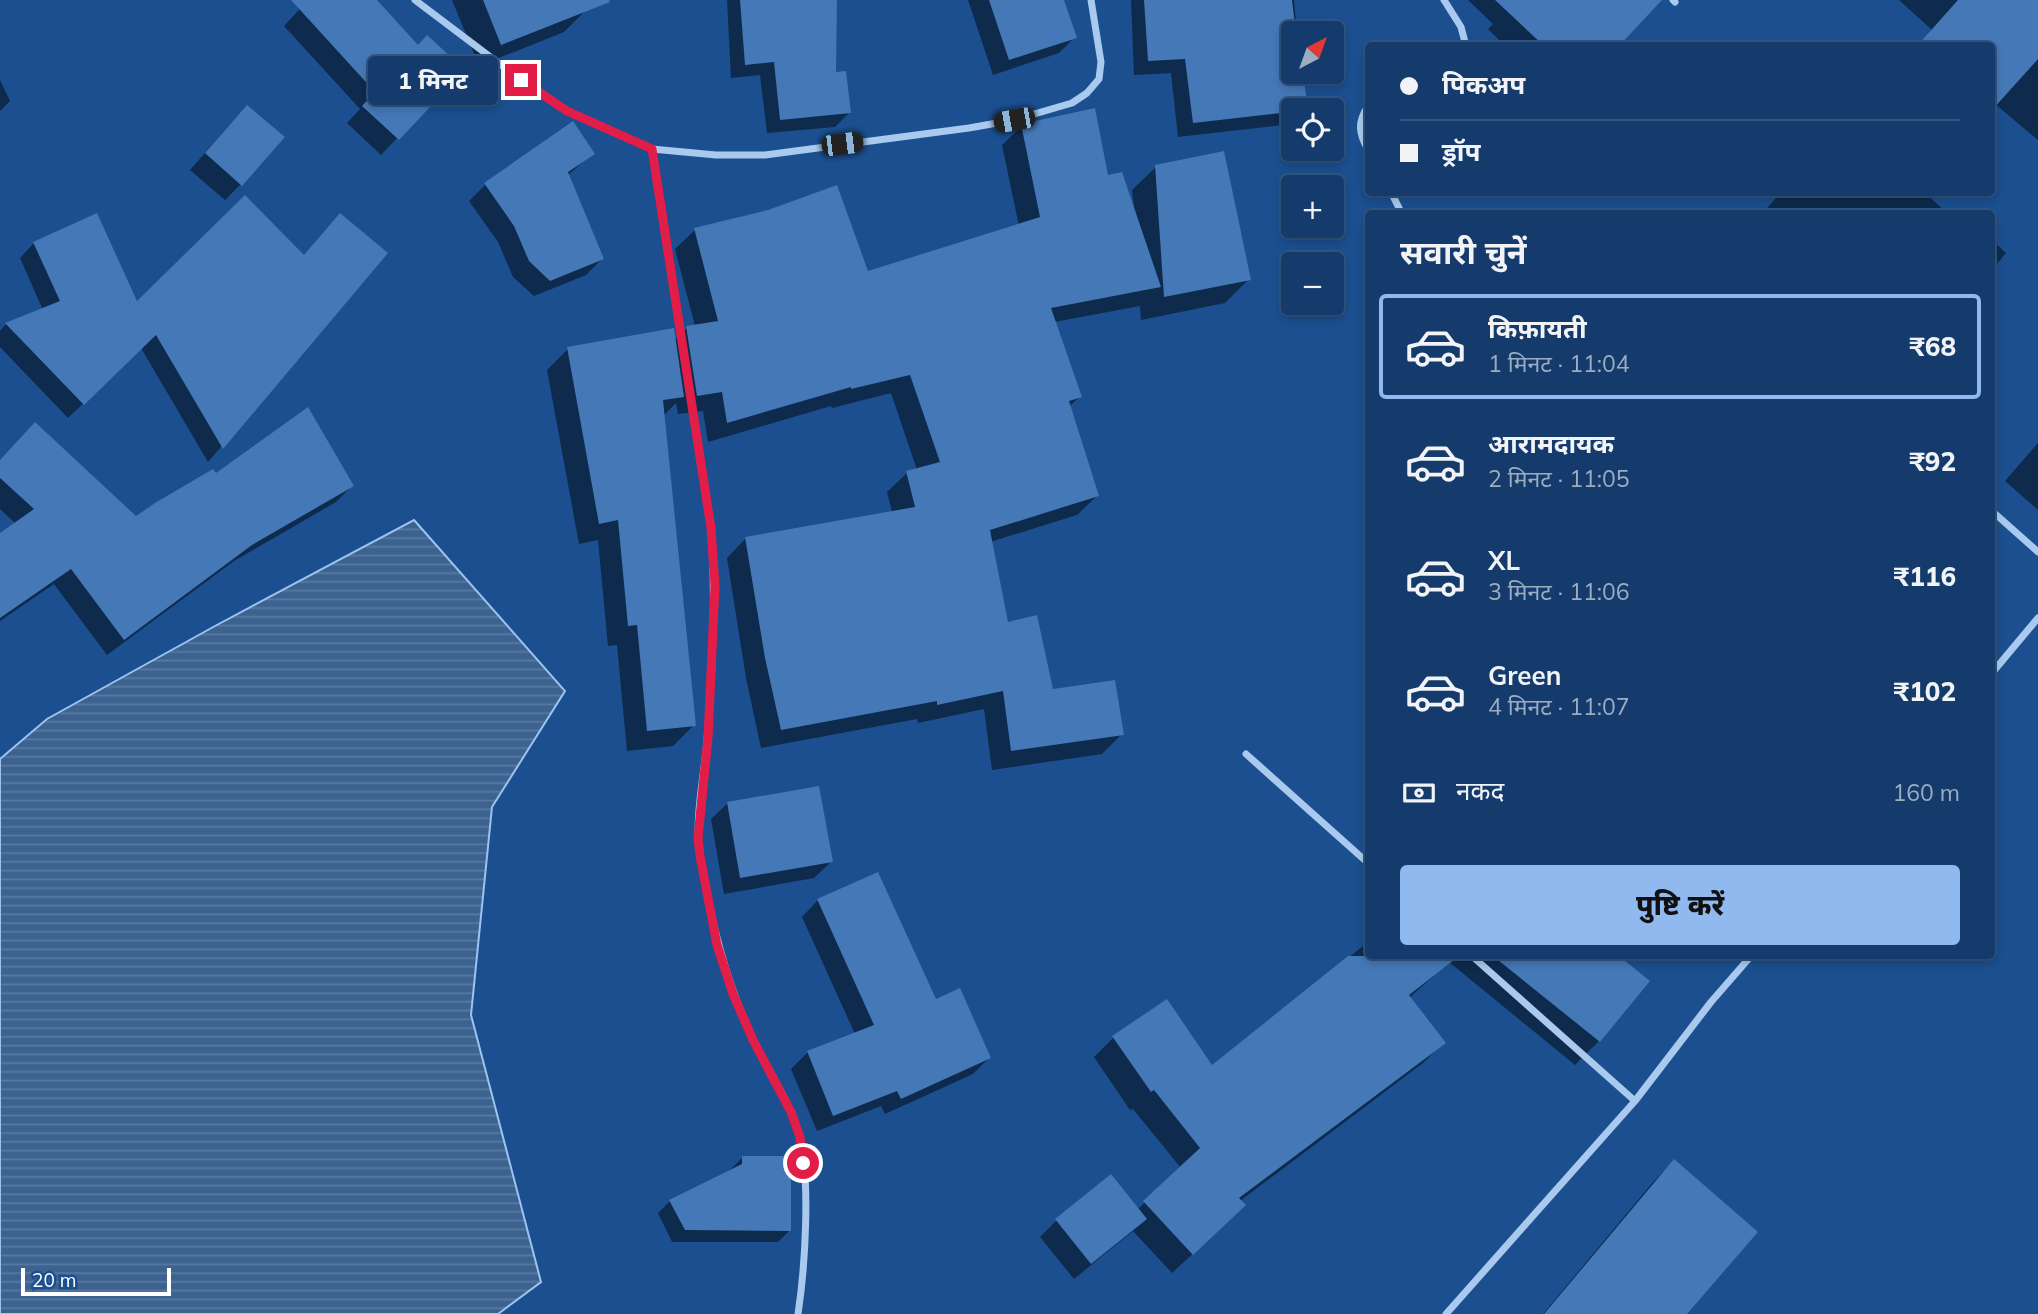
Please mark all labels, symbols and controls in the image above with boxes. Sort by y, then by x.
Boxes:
north arrow [1281,21,1344,84]
map controls [1281,21,1344,315]
callout: 1 मिनट [367,56,496,104]
route end [505,64,537,96]
text: 1 मिनट [398,66,468,95]
text: पिकअप [1442,68,1525,101]
button: locate [1281,98,1344,161]
car [992,106,1037,134]
car [820,131,865,157]
text: ड्रॉप [1442,135,1480,168]
button: + [1281,175,1344,238]
text: सवारी चुनें [1400,232,1527,272]
button: − [1281,252,1344,315]
text: किफ़ायती [1488,312,1587,345]
icon: car [1404,315,1467,378]
text: ₹68 [1909,330,1956,363]
text: 1 मिनट · 11:04 [1488,349,1630,378]
text: आरामदायक [1488,427,1614,460]
icon: car [1404,430,1467,493]
text: ₹92 [1909,445,1956,478]
text: 2 मिनट · 11:05 [1488,464,1630,493]
text: XL [1488,544,1520,577]
icon: car [1404,545,1467,608]
text: ₹116 [1894,560,1956,593]
text: 3 मिनट · 11:06 [1488,577,1630,606]
text: Green [1488,659,1561,692]
icon: car [1404,660,1467,723]
text: ₹102 [1894,675,1956,708]
text: 4 मिनट · 11:07 [1488,692,1630,721]
icon: cash [1400,774,1438,812]
text: नकद [1456,774,1504,807]
text: 160 m [1892,778,1960,807]
button: पुष्टि करें [1400,865,1960,945]
route start [787,1147,819,1179]
scale bar [21,1265,172,1297]
text: 20 m [32,1268,76,1292]

